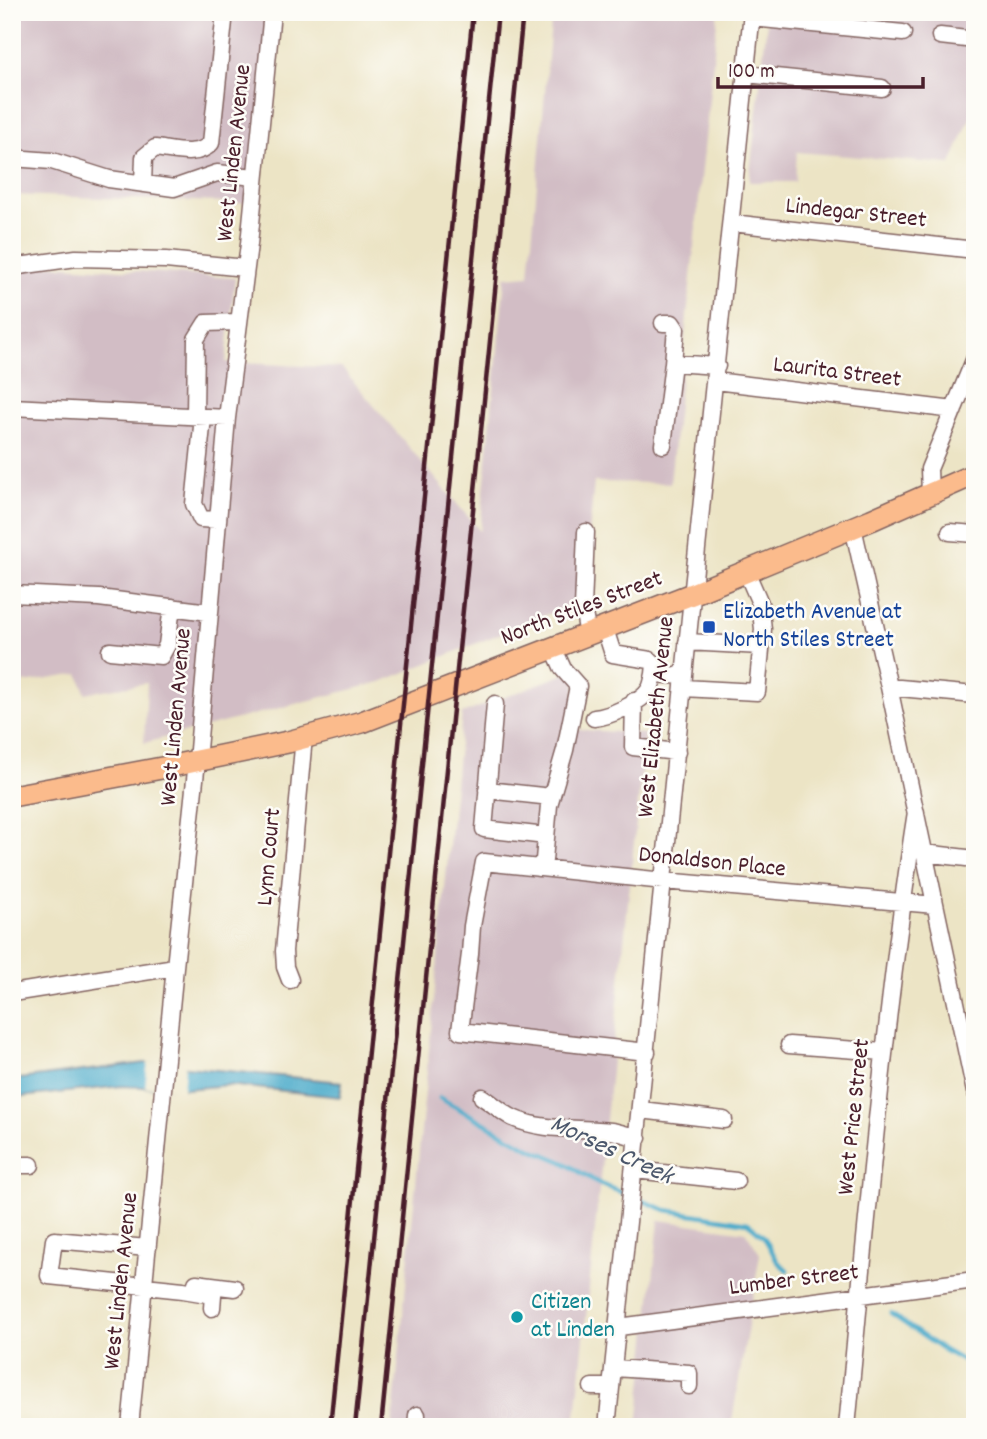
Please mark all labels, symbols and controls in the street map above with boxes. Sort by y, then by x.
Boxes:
scale bar [718,46,922,90]
text: 100 m [728,58,775,88]
street label: West Linden Avenue [209,63,261,243]
street label: Lindegar Street [784,190,928,238]
street label: Laurita Street [771,348,903,398]
street label: North Stiles Street [496,562,668,655]
place label: Elizabeth Avenue at North Stiles Street [723,596,902,658]
street label: West Elizabeth Avenue [630,615,684,819]
marker: Elizabeth Avenue at North Stiles Street [701,619,717,635]
street label: West Linden Avenue [152,627,202,807]
street label: Lynn Court [249,807,291,907]
street label: Donaldson Place [637,838,787,888]
street label: West Price Street [830,1037,880,1197]
water label: Morses Creek [543,1106,681,1197]
street label: West Linden Avenue [96,1191,148,1371]
street label: Lumber Street [727,1256,861,1306]
place label: Citizen at Linden [531,1286,615,1348]
marker: Citizen at Linden [509,1309,525,1325]

